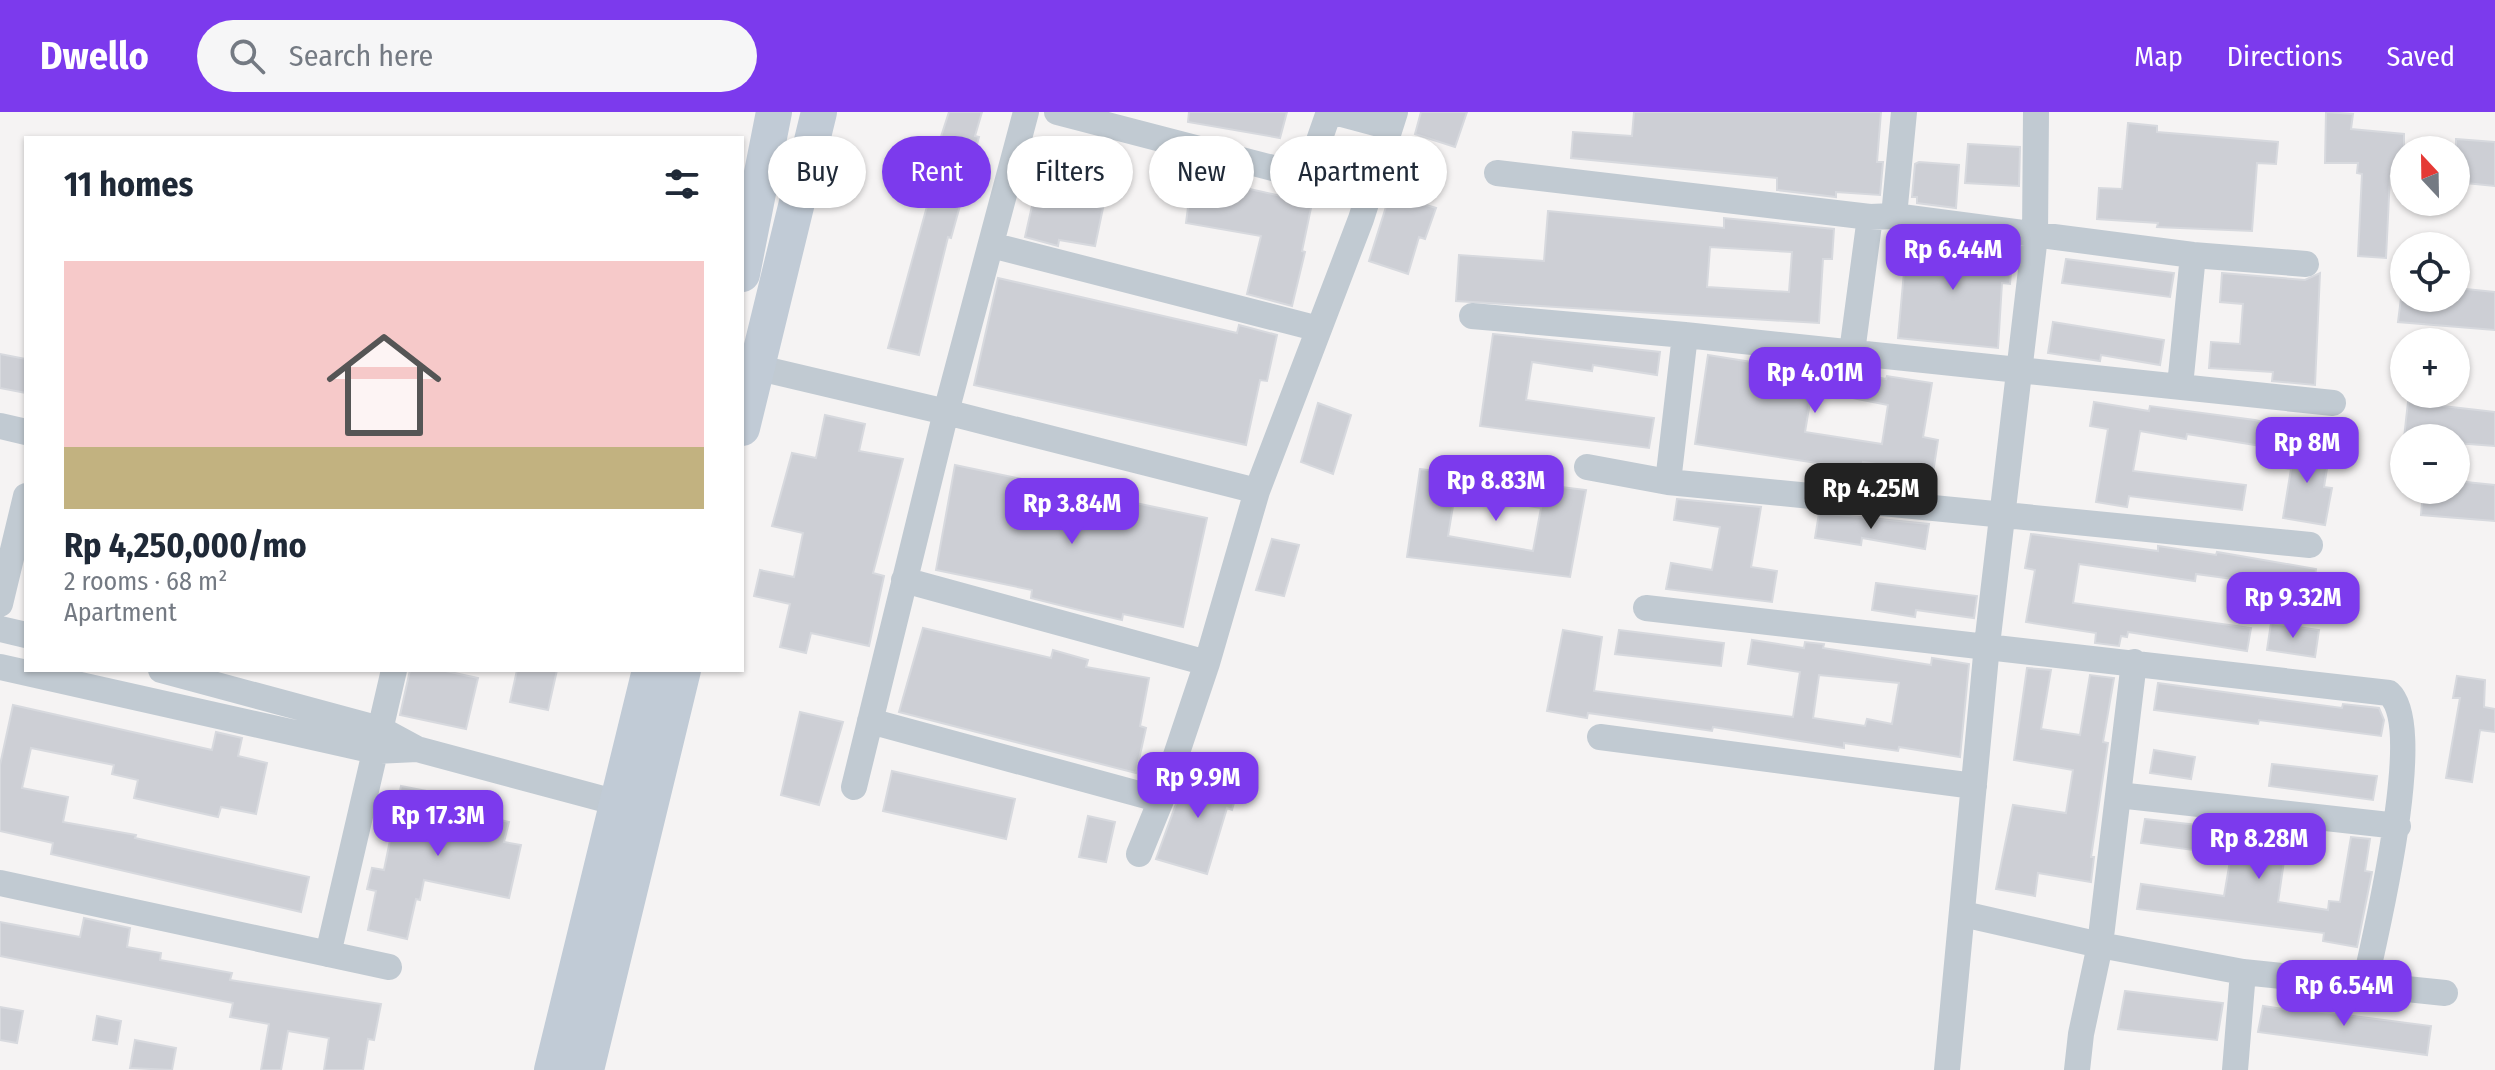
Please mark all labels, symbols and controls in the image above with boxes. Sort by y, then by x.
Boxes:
search box [197,20,757,92]
text: Dwello [40,33,149,79]
icon: search [225,34,269,78]
text: Search here [289,38,433,74]
text: Map [2134,40,2183,73]
text: Directions [2227,40,2343,73]
text: Saved [2387,40,2455,73]
chip: Buy [768,136,866,208]
chip: Rent [882,136,991,208]
chip: Filters [1007,136,1133,208]
chip: New [1149,136,1254,208]
chip: Apartment [1270,136,1447,208]
north arrow [2390,136,2470,216]
map controls [2390,136,2470,504]
icon: filters [660,162,704,206]
text: 11 homes [64,164,193,205]
pin: Rp 6.44M [1870,224,2036,292]
button: locate [2390,232,2470,312]
text: Rp 6.44M [1904,234,2002,265]
icon: home [312,313,456,457]
button: + [2390,328,2470,408]
pin: Rp 4.01M [1732,347,1898,415]
text: Rp 4.01M [1767,357,1863,388]
pin: Rp 8M [2251,417,2363,485]
button: − [2390,424,2470,504]
text: Rp 8M [2274,427,2340,458]
pin: Rp 8.83M [1413,455,1579,523]
pin: Rp 4.25M [1788,463,1954,531]
text: Rp 8.83M [1447,465,1545,496]
text: Rp 4.25M [1823,473,1919,504]
pin: Rp 3.84M [989,478,1155,546]
text: Rp 3.84M [1023,488,1121,519]
text: Rp 4,250,000/mo [64,525,307,566]
text: 2 rooms · 68 m² [64,566,227,597]
pin: Rp 9.32M [2210,572,2376,640]
text: Rp 9.32M [2245,582,2341,613]
text: Apartment [64,597,177,628]
pin: Rp 9.9M [1124,752,1272,820]
text: Rp 9.9M [1155,762,1241,793]
pin: Rp 17.3M [355,790,521,858]
text: Rp 17.3M [391,800,485,831]
pin: Rp 8.28M [2176,813,2342,881]
text: Rp 8.28M [2210,823,2308,854]
pin: Rp 6.54M [2261,960,2427,1028]
text: Rp 6.54M [2295,970,2393,1001]

